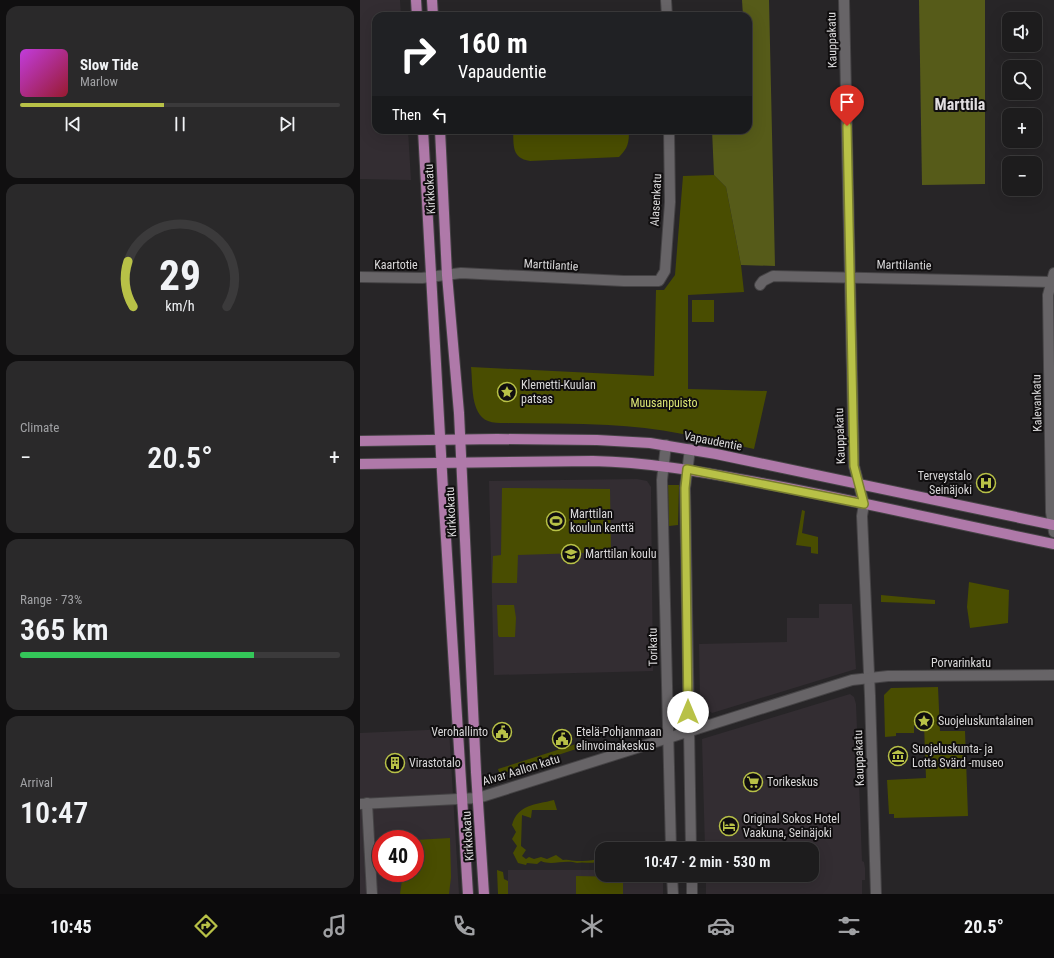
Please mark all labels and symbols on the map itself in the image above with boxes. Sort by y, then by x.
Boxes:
street label: Kauppakatu [825,12,839,68]
pin [830,85,864,126]
district label: Marttila [935,95,986,114]
street label: Kirkkokatu [422,163,438,214]
street label: Alasenkatu [648,173,664,227]
street label: Marttilantie [523,257,579,273]
street label: Kaartotie [374,258,418,272]
street label: Marttilantie [876,258,932,272]
street label: Kalevankatu [1029,374,1045,432]
place label: Klemetti-Kuulan patsas [521,378,596,406]
place icon: Klemetti-Kuulan patsas [496,381,518,403]
park label: Muusanpuisto [630,396,698,410]
street label: Kauppakatu [832,407,848,464]
street label: Vapaudentie [683,428,744,454]
place label: Terveystalo Seinäjoki [918,469,972,497]
hospital icon: Terveystalo Seinäjoki [975,472,997,494]
street label: Kirkkokatu [443,486,459,537]
place label: Marttilan koulun kenttä [570,507,634,535]
sports icon: Marttilan koulun kenttä [545,510,567,532]
school or university icon: Marttilan koulu [560,543,582,565]
place label: Marttilan koulu [585,547,657,561]
street label: Torikatu [646,627,660,666]
street label: Porvarinkatu [931,656,991,670]
position arrow [667,691,709,733]
place icon: Suojeluskuntalainen [913,710,935,732]
place label: Suojeluskuntalainen [938,714,1033,728]
public building icon: Verohallinto [491,721,513,743]
place label: Verohallinto [431,725,488,739]
place label: Etelä-Pohjanmaan elinvoimakeskus [576,725,662,753]
public building icon: Etelä-Pohjanmaan elinvoimakeskus [551,728,573,750]
street label: Kauppakatu [851,729,867,786]
place label: Suojeluskunta- ja Lotta Svärd -museo [912,742,1004,770]
museum icon: Suojeluskunta- ja Lotta Svärd -museo [887,745,909,767]
building icon: Virastotalo [384,752,406,774]
street label: Alvar Aallon katu [481,752,562,788]
place label: Virastotalo [409,756,461,770]
supermarket icon: Torikeskus [742,771,764,793]
place label: Torikeskus [767,775,818,789]
street label: Kirkkokatu [459,810,477,862]
place label: Original Sokos Hotel Vaakuna, Seinäjoki [743,812,840,840]
hotel icon: Original Sokos Hotel Vaakuna, Seinäjoki [718,815,740,837]
speed limit sign: 40 [372,830,424,882]

